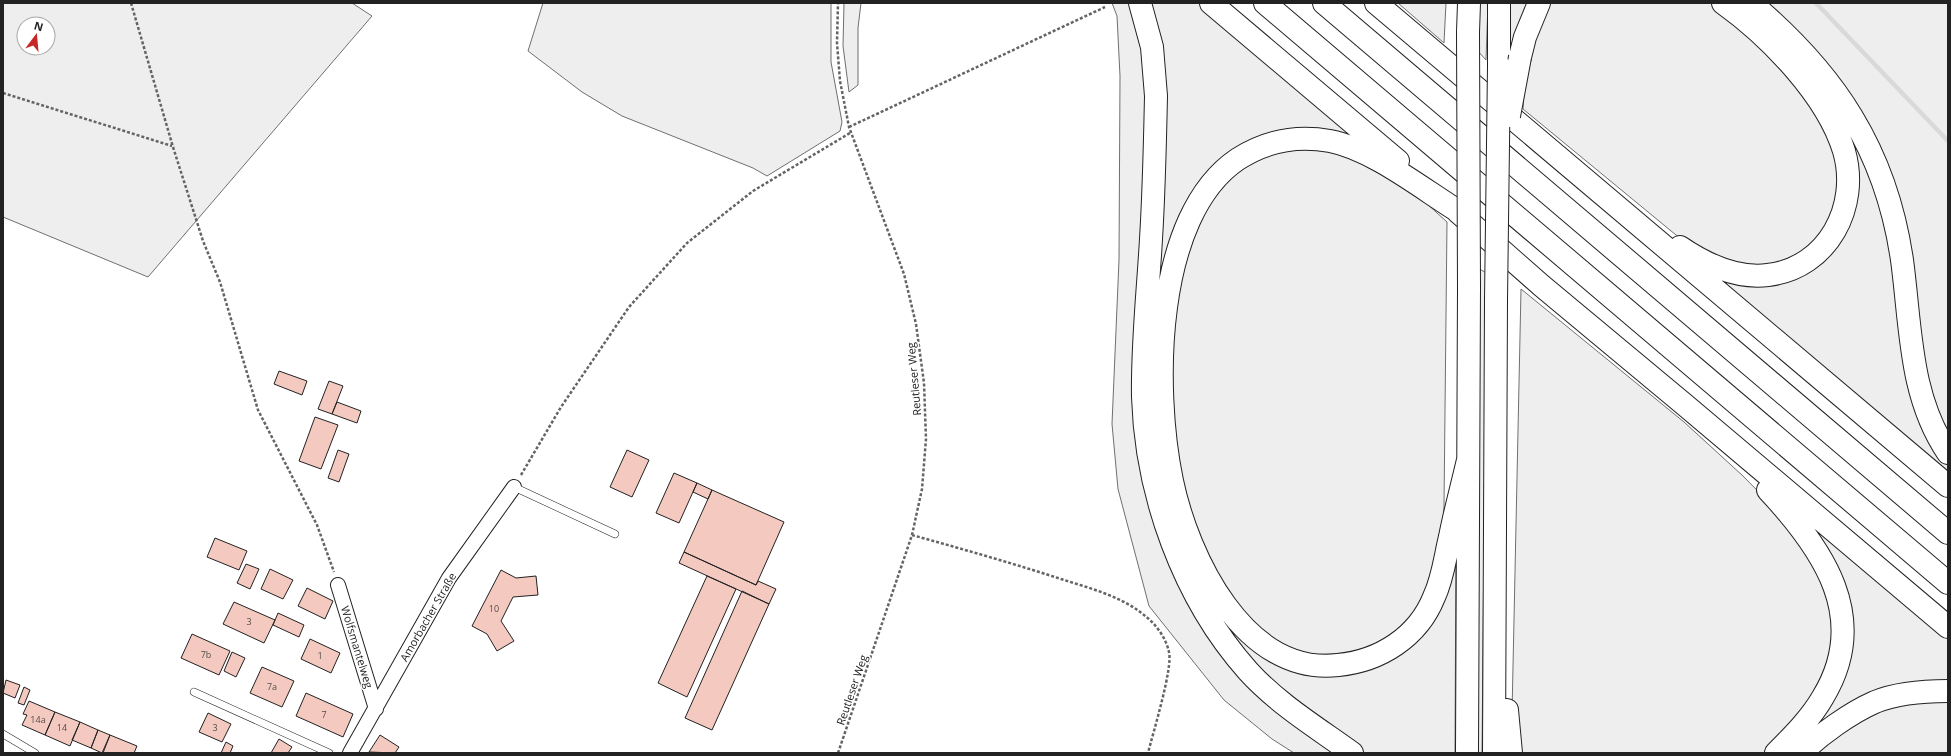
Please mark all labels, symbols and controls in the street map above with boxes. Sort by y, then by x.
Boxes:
north arrow [16,16,56,56]
text: N [33,17,45,34]
street label: Reutleser Weg [903,342,924,416]
street label: Amorbacher Straße [396,570,459,664]
house number: 10 [489,602,499,615]
street label: Wolfsmantelweg [338,604,377,690]
house number: 3 [246,615,252,628]
house number: 7b [201,648,211,661]
house number: 1 [317,649,323,662]
street label: Reutleser Weg [832,653,871,727]
house number: 7a [267,680,277,693]
house number: 7 [321,708,327,721]
house number: 14a [30,713,46,726]
house number: 14 [57,721,67,734]
house number: 3 [212,721,218,734]

